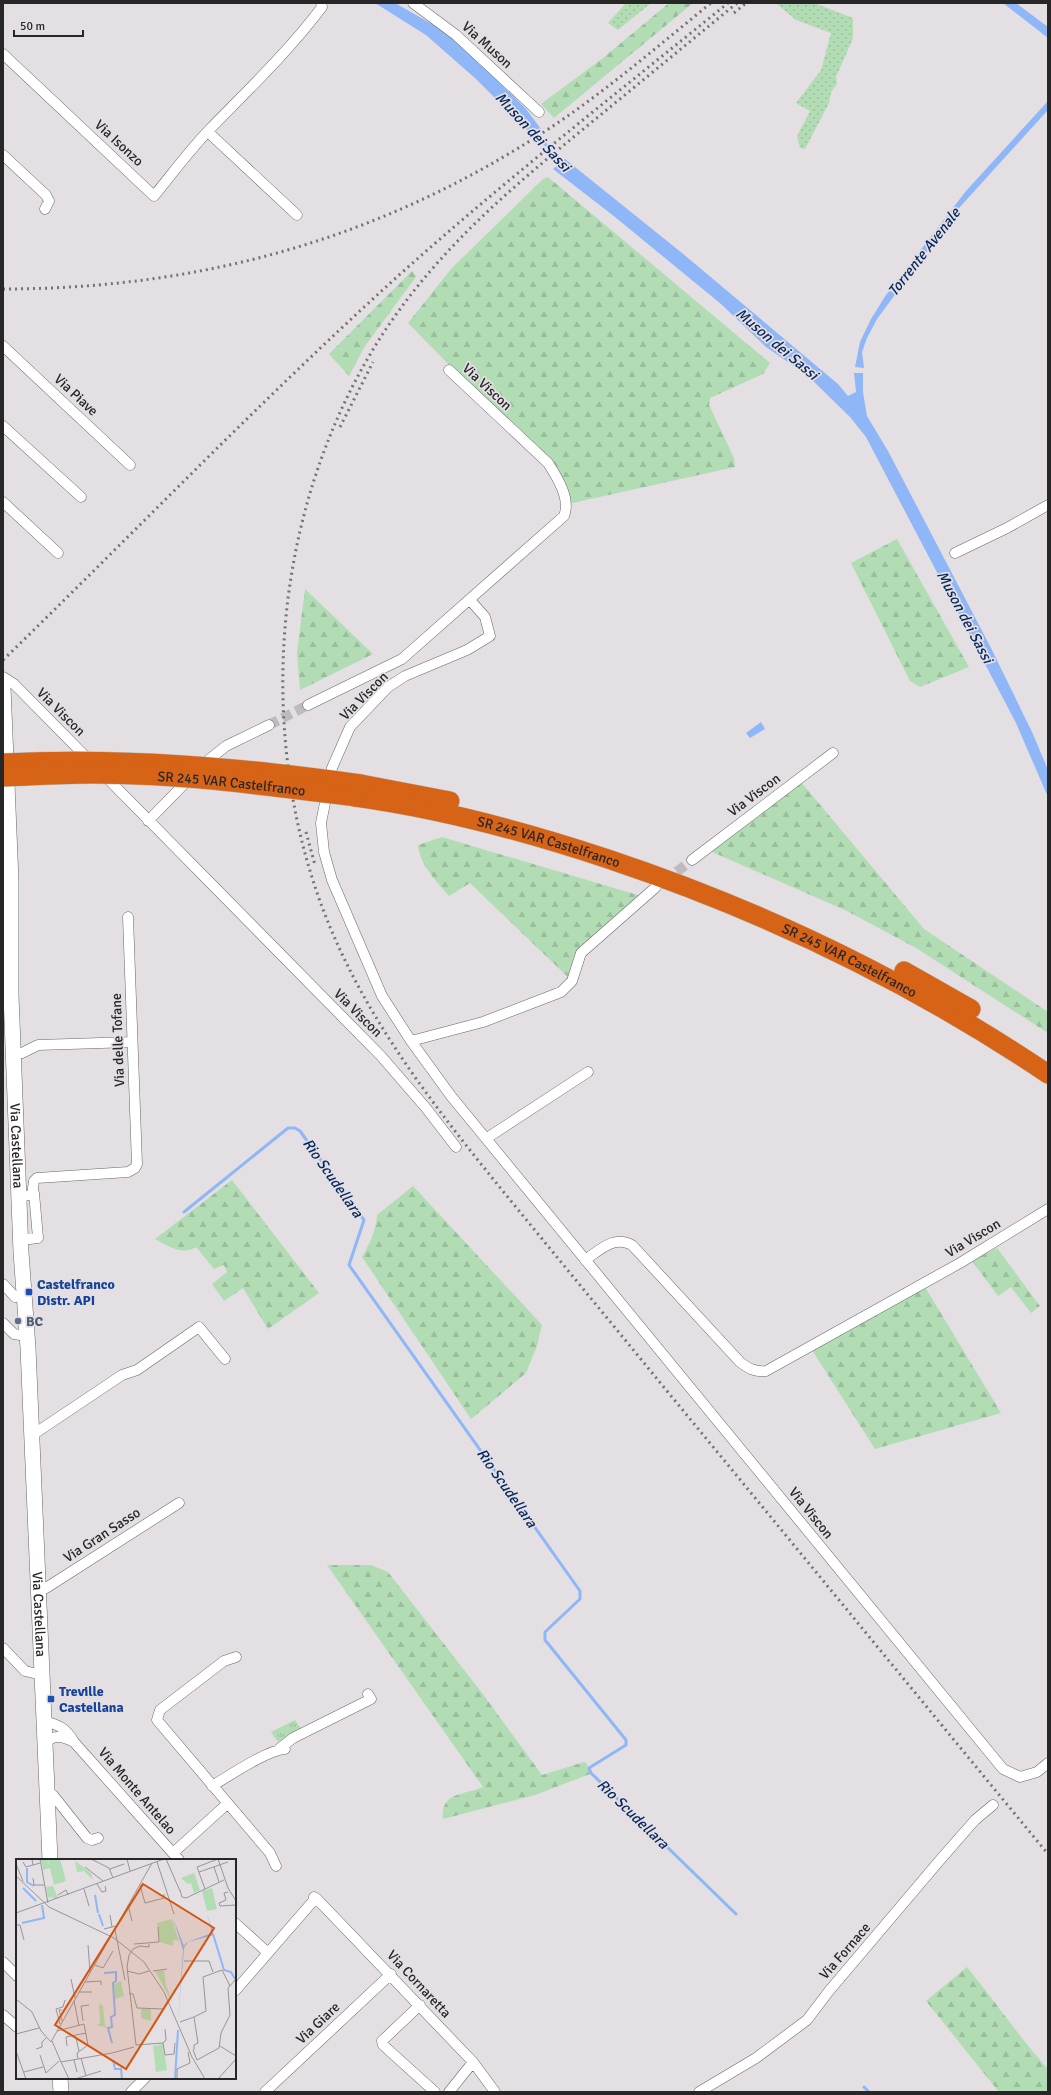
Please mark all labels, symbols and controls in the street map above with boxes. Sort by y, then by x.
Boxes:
scale bar [14,12,83,38]
street label: Via Muson [458,18,516,72]
text: 50 m [20,19,45,34]
water label: Muson dei Sassi [492,89,576,177]
street label: Via Isonzo [91,116,147,170]
water label: Torrente Avenale [884,203,965,300]
water label: Muson dei Sassi [732,304,823,385]
street label: Via Viscon [459,360,515,414]
street label: Via Piave [51,370,101,420]
water label: Muson dei Sassi [933,568,998,668]
street label: Via Viscon [336,668,392,724]
street label: Via Viscon [33,684,89,740]
street label: SR 245 VAR Castelfranco [157,767,306,799]
street label: Via Viscon [724,770,784,820]
street label: SR 245 VAR Castelfranco [475,812,622,871]
street label: SR 245 VAR Castelfranco [780,919,920,1001]
street label: Via Viscon [330,985,386,1041]
street label: Via delle Tofane [108,993,128,1087]
street label: Via Castellana [7,1103,27,1189]
water label: Rio Scudellara [299,1135,367,1221]
street label: Via Viscon [942,1215,1004,1261]
place label: Castelfranco Distr. API [37,1276,115,1309]
marker: Castelfranco Distr. API [24,1287,34,1297]
place label: BC [26,1313,44,1330]
marker: BC [13,1316,23,1326]
water label: Rio Scudellara [473,1445,541,1531]
street label: Via Viscon [785,1484,837,1542]
street label: Via Gran Sasso [60,1504,144,1566]
street label: Via Castellana [29,1571,50,1657]
place label: Treville Castellana [59,1683,124,1716]
marker: Treville Castellana [46,1694,56,1704]
street label: Via Monte Antelao [95,1744,179,1838]
water label: Rio Scudellara [593,1775,673,1853]
inset map [16,1859,236,2079]
street label: Via Fornace [816,1919,874,1983]
street label: Via Cornaretta [383,1947,455,2021]
street label: Via Giare [293,1998,343,2048]

